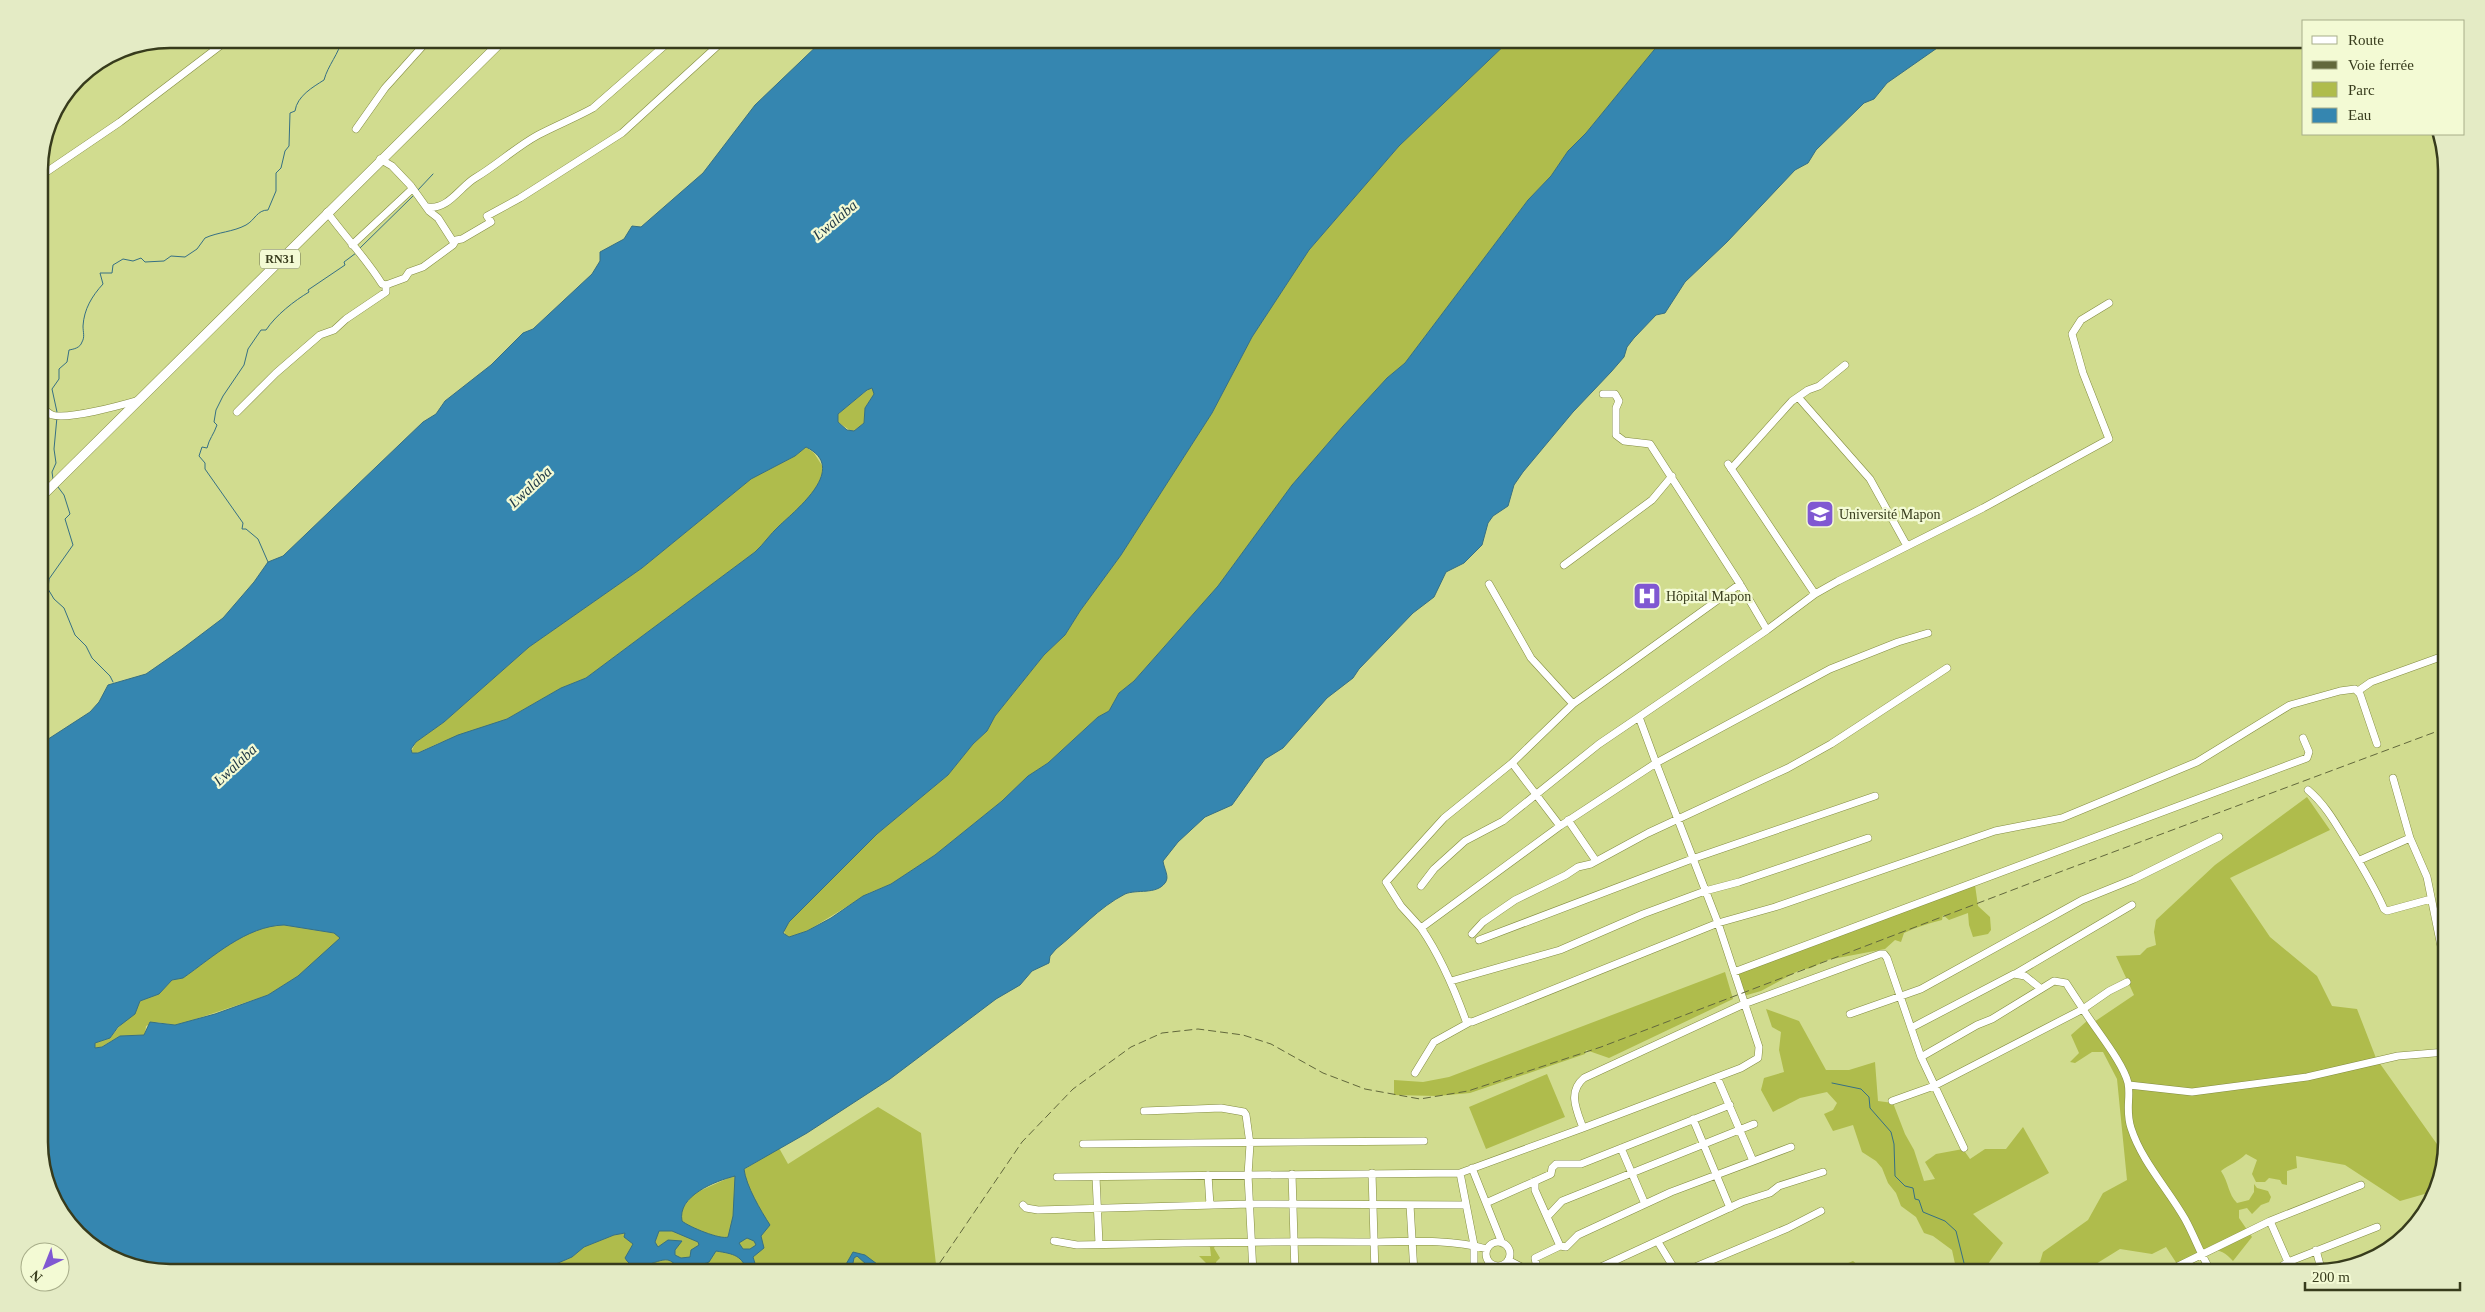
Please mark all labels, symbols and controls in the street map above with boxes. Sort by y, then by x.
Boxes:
legend [2302,20,2465,135]
text: Route [2348,32,2384,48]
text: Voie ferrée [2348,57,2414,73]
text: Parc [2348,82,2375,98]
text: Eau [2348,107,2372,123]
water label: Lwalaba [809,197,860,244]
road number: RN31 [260,250,300,268]
water label: Lwalaba [505,463,555,511]
school or university icon: Université Mapon [1805,499,1835,529]
place label: Université Mapon [1839,507,1940,522]
hospital icon: Hôpital Mapon [1632,581,1662,611]
place label: Hôpital Mapon [1666,589,1751,604]
water label: Lwalaba [210,741,260,789]
north arrow [20,1242,70,1292]
scale bar [2305,1260,2460,1292]
text: N [28,1267,45,1285]
text: 200 m [2312,1269,2350,1285]

